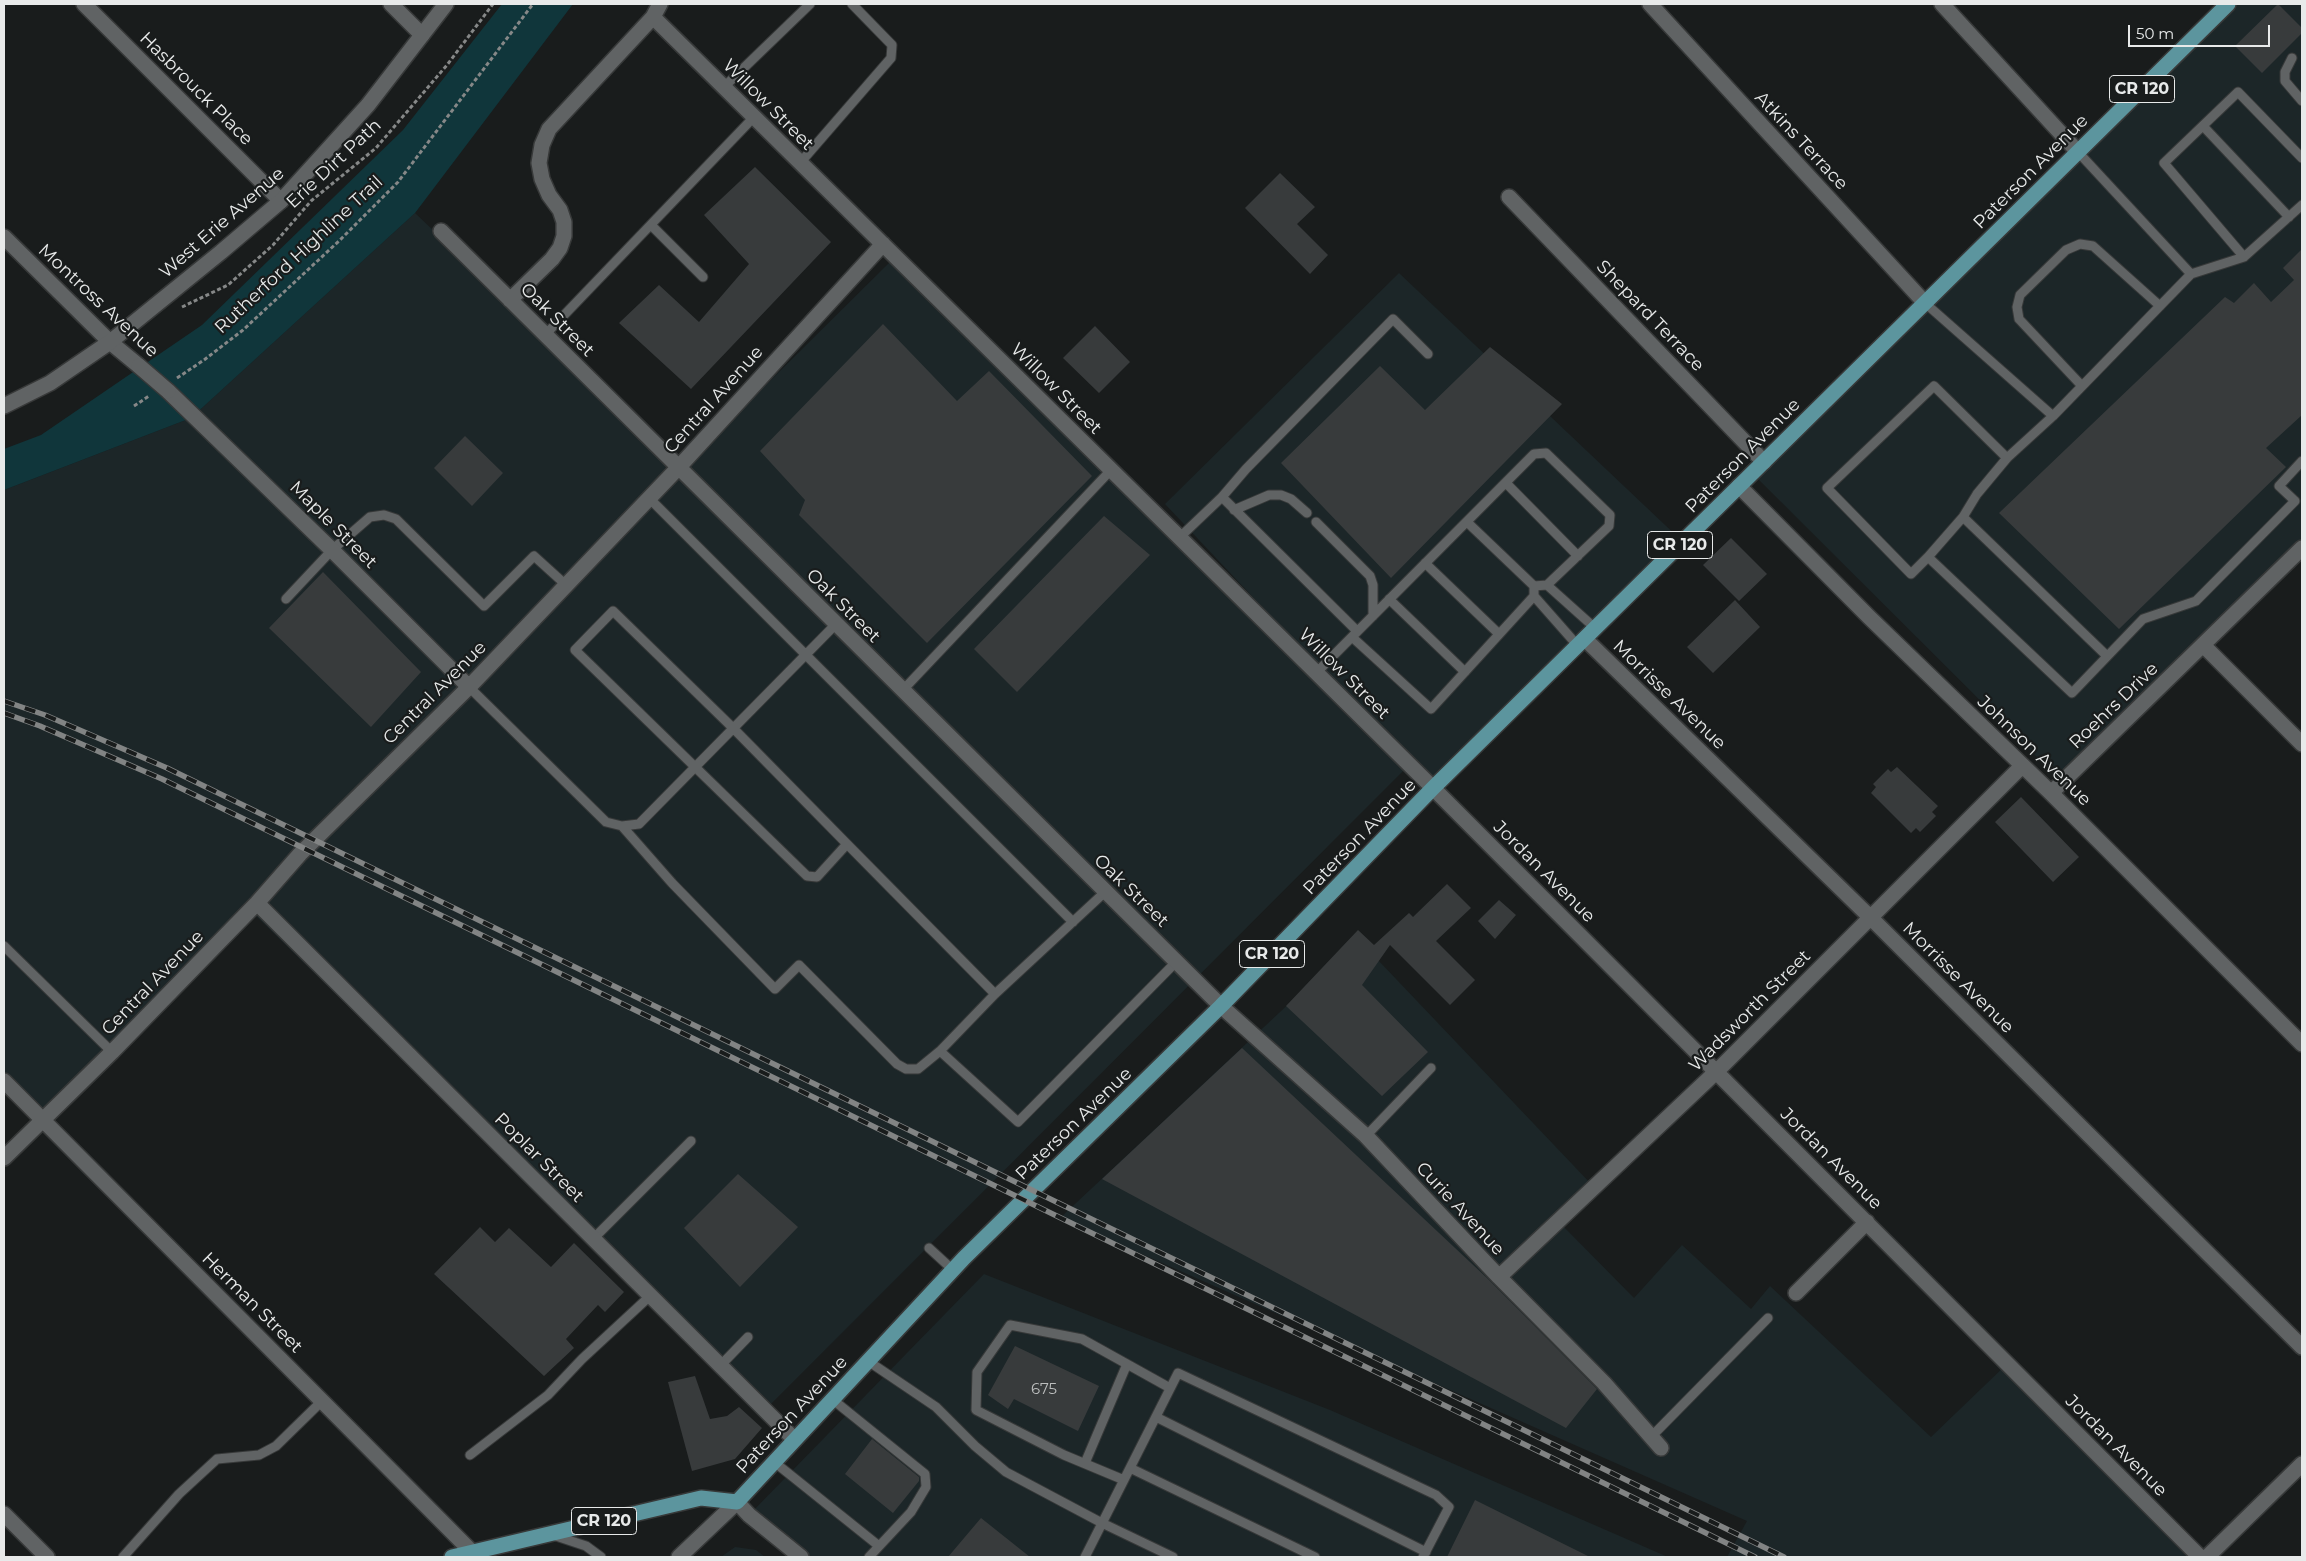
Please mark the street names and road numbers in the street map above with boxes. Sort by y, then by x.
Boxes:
street label: Hasbrouck Place [135,28,257,150]
street label: Willow Street [718,55,818,155]
road number: CR 120 [2110,76,2174,102]
street label: Atkins Terrace [1750,87,1852,195]
street label: Paterson Avenue [1969,110,2093,234]
street label: Erie Dirt Path [282,115,386,213]
street label: West Erie Avenue [155,163,289,283]
street label: Rutherford Highline Trail [210,171,388,339]
street label: Montross Avenue [33,240,163,362]
street label: Shepard Terrace [1592,256,1708,376]
street label: Oak Street [516,279,598,361]
street label: Willow Street [1006,339,1106,439]
street label: Central Avenue [660,342,768,458]
street label: Paterson Avenue [1681,394,1805,518]
street label: Maple Street [285,477,381,573]
road number: CR 120 [1648,532,1712,558]
street label: Oak Street [802,565,884,647]
street label: Willow Street [1294,624,1394,724]
street label: Morrisse Avenue [1608,636,1730,754]
street label: Central Avenue [379,637,491,749]
street label: Roehrs Drive [2065,658,2163,754]
street label: Johnson Avenue [1973,691,2095,811]
street label: Paterson Avenue [1299,774,1421,900]
street label: Jordan Avenue [1489,817,1599,927]
street label: Oak Street [1089,850,1173,932]
street label: Morrisse Avenue [1898,918,2018,1038]
street label: Central Avenue [98,926,208,1040]
road number: CR 120 [1240,941,1304,968]
street label: Wadsworth Street [1685,946,1815,1076]
street label: Paterson Avenue [1011,1063,1137,1185]
street label: Jordan Avenue [1776,1104,1886,1214]
street label: Poplar Street [490,1109,588,1207]
street label: Curie Avenue [1411,1158,1509,1260]
street label: Herman Street [197,1248,307,1358]
street label: Paterson Avenue [732,1352,852,1478]
street label: Jordan Avenue [2061,1391,2171,1501]
road number: CR 120 [572,1508,636,1534]

